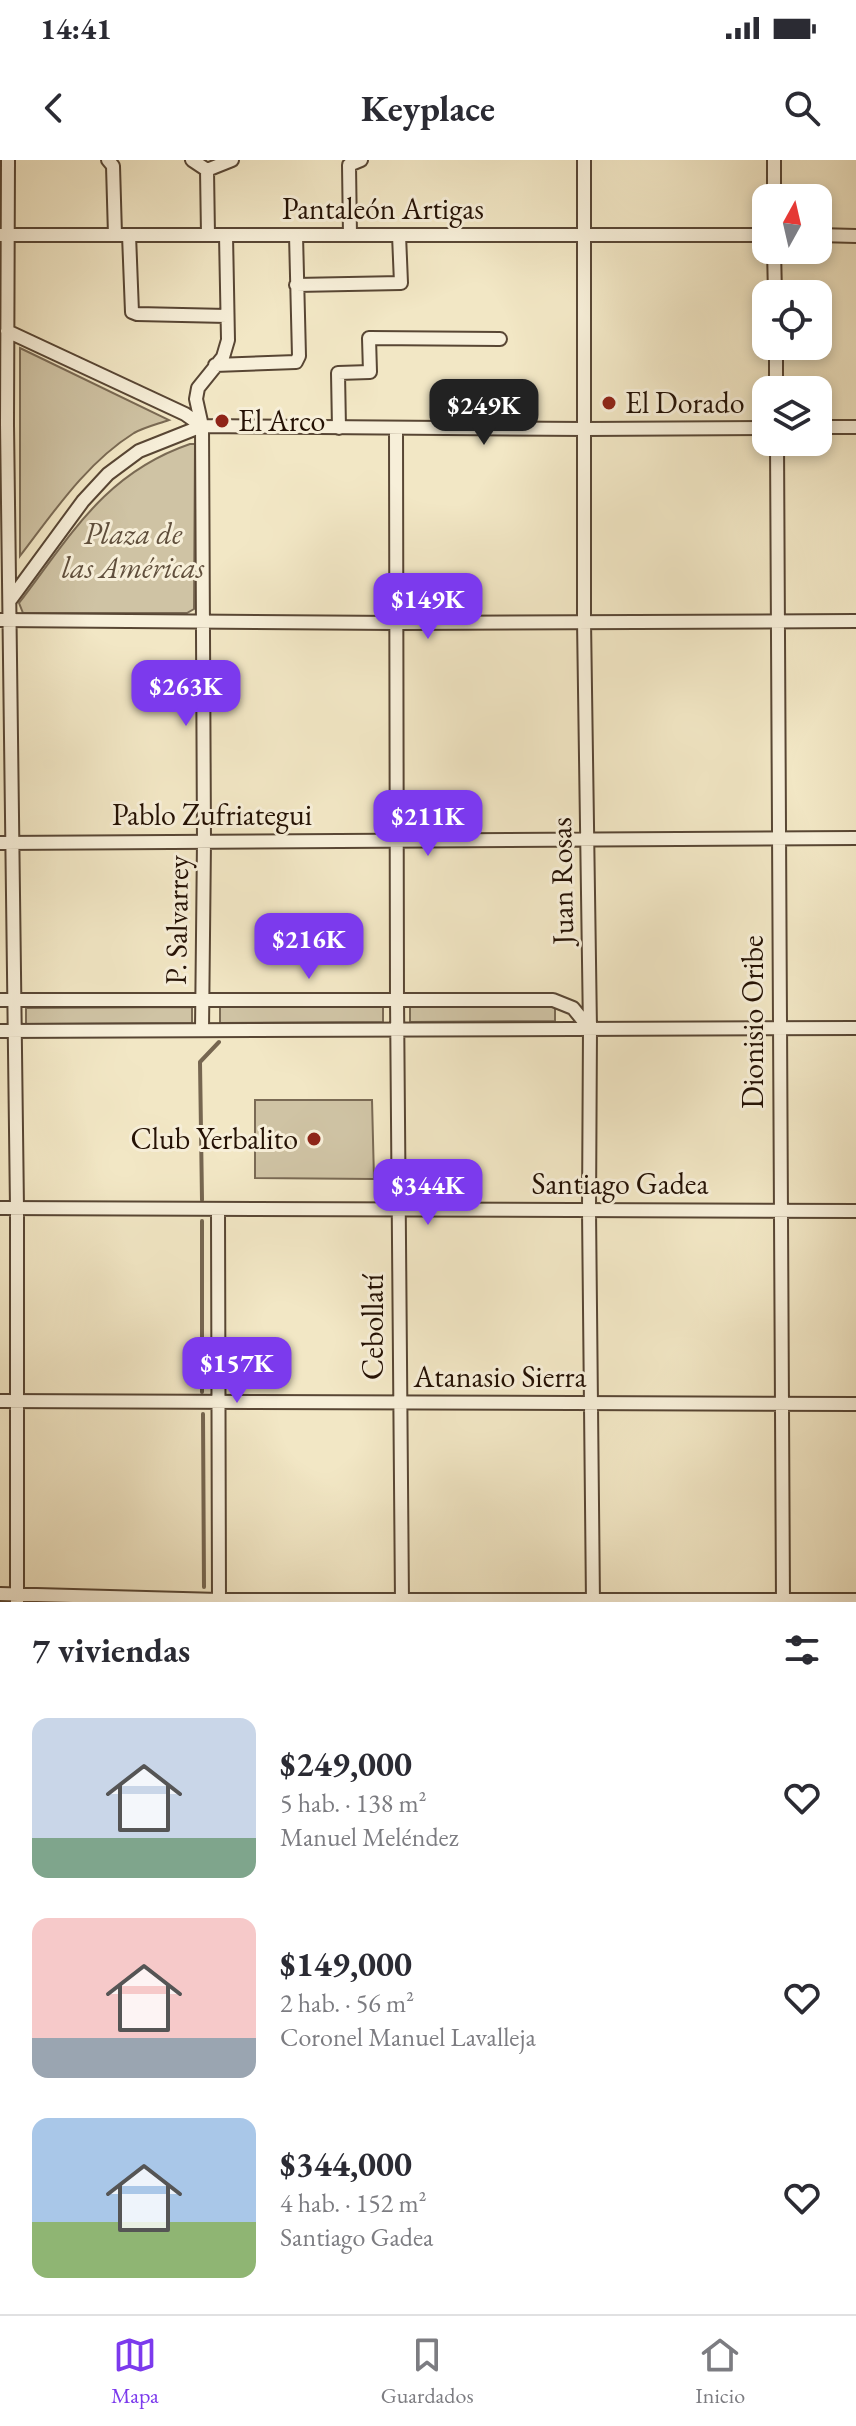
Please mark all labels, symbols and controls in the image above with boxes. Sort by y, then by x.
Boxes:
text: 14:41 [40,9,112,48]
text: Keyplace [361,85,495,132]
icon: back [32,86,76,130]
icon: search [780,86,824,130]
north arrow [752,184,832,264]
map controls [752,184,832,456]
street label: Pantaleón Artigas [282,189,484,228]
button: locate [752,280,832,360]
button: layers [752,376,832,456]
pin: $249K [428,379,540,447]
place label: El Dorado [625,383,745,422]
text: $249K [447,388,521,422]
marker: El Dorado [600,394,618,412]
place label: El Arco [238,401,325,440]
marker: El Arco [213,412,231,430]
park label: Plaza de las Américas [62,514,205,587]
pin: $149K [372,573,484,641]
text: $149K [391,582,465,616]
pin: $263K [130,660,242,728]
text: $263K [149,669,223,703]
pin: $211K [372,790,484,858]
street label: Pablo Zufriategui [112,795,312,834]
text: $211K [391,799,465,833]
street label: Juan Rosas [541,817,582,948]
street label: P. Salvarrey [156,854,197,985]
pin: $216K [253,913,365,981]
text: $216K [272,922,346,956]
street label: Dionisio Oribe [733,935,772,1109]
place label: Club Yerbalito [131,1119,298,1158]
marker: Club Yerbalito [305,1130,323,1148]
pin: $344K [372,1159,484,1227]
street label: Santiago Gadea [531,1164,709,1203]
text: $344K [391,1168,465,1202]
street label: Cebollatí [353,1273,392,1380]
pin: $157K [181,1337,293,1405]
text: $157K [200,1346,274,1380]
street label: Atanasio Sierra [413,1357,586,1396]
text: 7 viviendas [32,1628,190,1672]
icon: filters [780,1628,824,1672]
text: $249,000 [280,1742,412,1786]
icon: home [96,1750,192,1846]
icon: heart [780,1776,824,1820]
text: 5 hab. · 138 m² [280,1786,426,1820]
text: Manuel Meléndez [280,1820,459,1854]
text: $149,000 [280,1942,412,1986]
icon: home [96,1950,192,2046]
icon: heart [780,1976,824,2020]
text: 2 hab. · 56 m² [280,1986,414,2020]
text: Coronel Manuel Lavalleja [280,2020,536,2054]
text: $344,000 [280,2142,412,2186]
icon: home [96,2150,192,2246]
icon: heart [780,2176,824,2220]
text: 4 hab. · 152 m² [280,2186,426,2220]
text: Santiago Gadea [280,2220,433,2254]
tab: Mapa [111,2333,159,2410]
tab: Guardados [381,2333,473,2410]
tab: Inicio [695,2333,745,2410]

